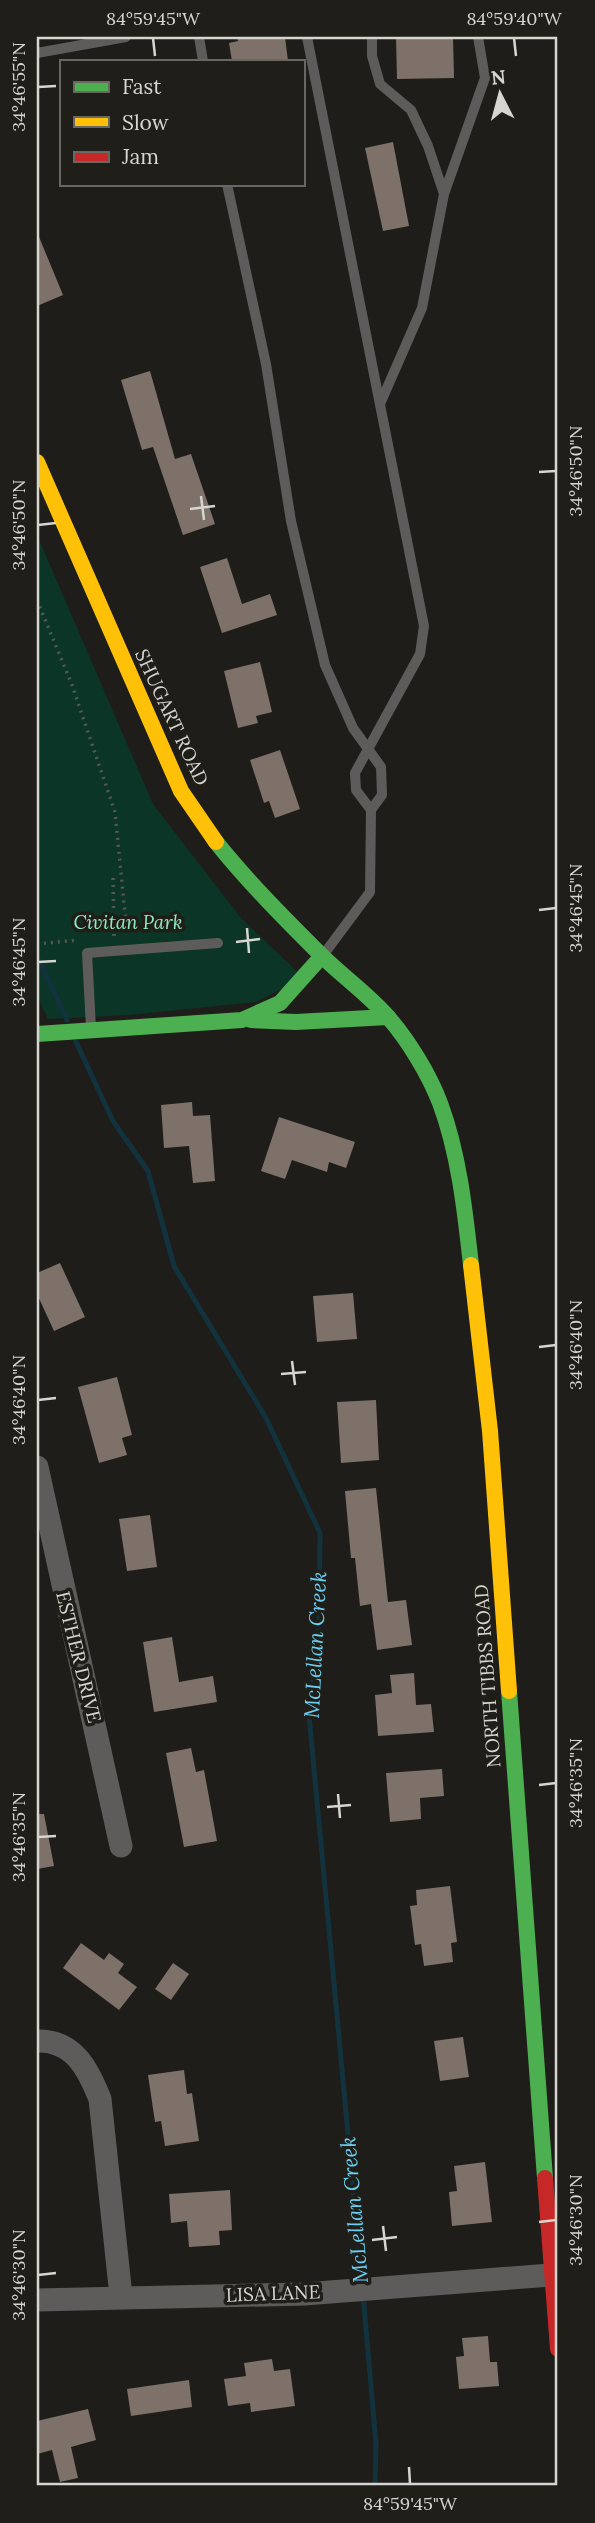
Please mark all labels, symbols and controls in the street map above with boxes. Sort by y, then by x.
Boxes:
text: 84°59'45"W [106,7,201,30]
text: 84°59'40"W [466,7,563,30]
text: 34°46'55"N [7,42,30,132]
legend [60,60,304,186]
north arrow [466,60,536,130]
text: N [490,64,507,90]
text: Fast [122,73,162,100]
text: Slow [122,109,169,136]
text: Jam [121,143,159,170]
text: 34°46'50"N [564,425,587,517]
text: 34°46'50"N [7,479,30,571]
street label: SHUGART ROAD [130,645,214,789]
text: 34°46'45"N [564,864,587,952]
park label: Civitan Park [73,910,183,934]
text: 34°46'45"N [7,918,30,1006]
text: 34°46'40"N [564,1300,587,1390]
text: 34°46'40"N [7,1355,30,1445]
water label: McLellan Creek [298,1571,332,1719]
street label: NORTH TIBBS ROAD [469,1583,505,1769]
street label: ESTHER DRIVE [51,1589,107,1725]
text: 34°46'35"N [564,1738,587,1828]
text: 34°46'35"N [7,1792,30,1882]
water label: McLellan Creek [334,2135,374,2284]
text: 34°46'30"N [564,2174,587,2266]
text: 34°46'30"N [7,2229,30,2321]
street label: LISA LANE [225,2279,321,2307]
text: 84°59'45"W [363,2492,458,2515]

